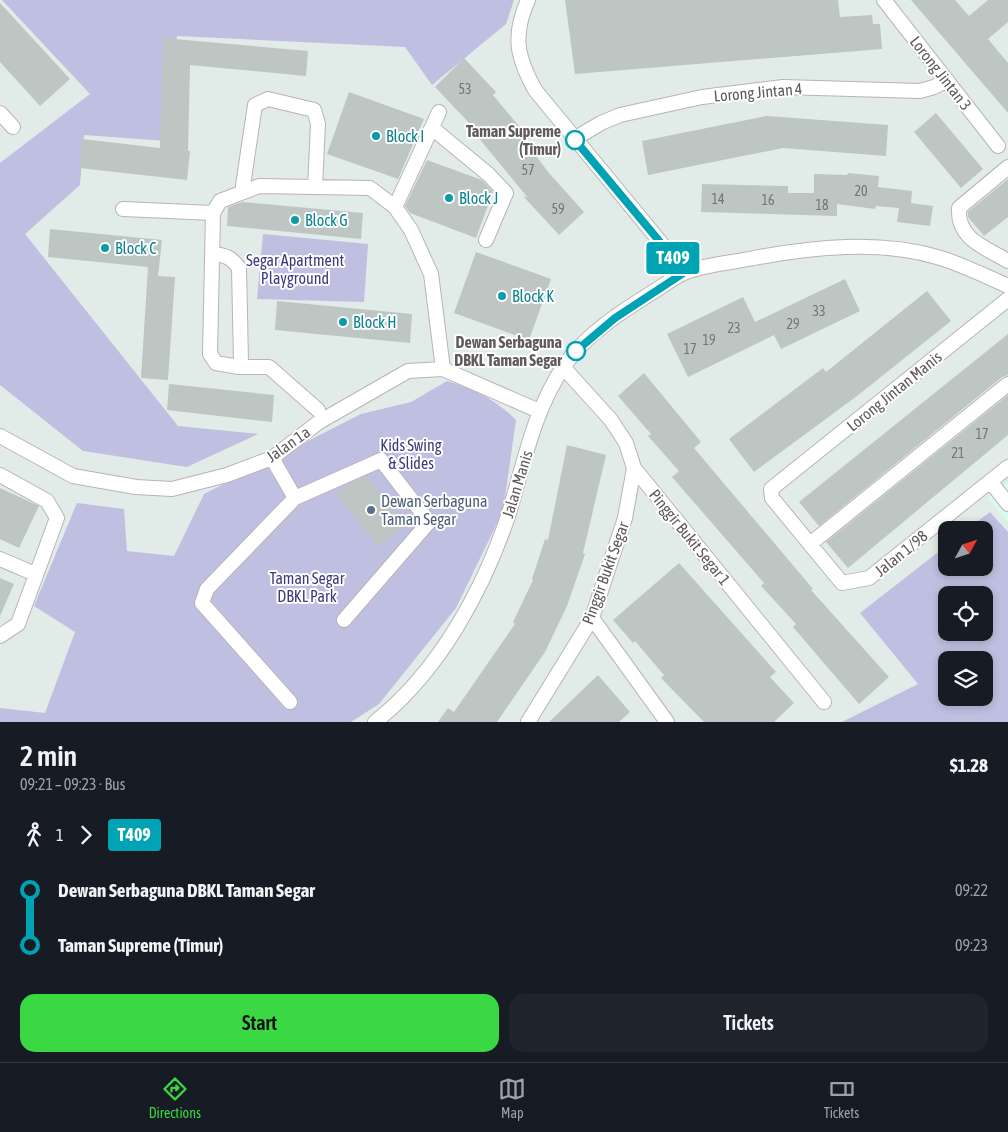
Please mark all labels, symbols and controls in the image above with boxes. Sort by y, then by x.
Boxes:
street label: Lorong Jintan 3 [906,32,975,114]
street label: Lorong Jintan 4 [713,79,803,106]
house number: 53 [458,81,472,97]
place label: Taman Supreme (Timur) [466,122,561,158]
place label: Block I [386,127,424,145]
marker: Block I [370,130,382,142]
marker: Taman Supreme (Timur) [565,130,585,150]
house number: 57 [521,162,535,178]
house number: 20 [854,183,868,199]
place label: Block J [459,189,498,207]
house number: 14 [711,191,725,207]
marker: Block J [443,192,455,204]
house number: 16 [761,192,775,208]
house number: 18 [815,197,829,213]
house number: 59 [551,201,565,217]
place label: Block G [305,211,348,229]
marker: Block G [289,214,301,226]
place label: Block C [115,239,157,257]
marker: Block C [99,242,111,254]
line badge: T409 [638,242,708,274]
text: T409 [656,247,690,268]
park label: Segar Apartment Playground [246,251,344,288]
place label: Block K [512,287,554,305]
marker: Block K [496,290,508,302]
house number: 33 [812,303,826,319]
place label: Block H [353,313,397,331]
marker: Block H [337,316,349,328]
house number: 29 [786,316,800,332]
house number: 23 [727,320,741,336]
house number: 19 [702,332,716,348]
place label: Dewan Serbaguna DBKL Taman Segar [454,333,562,369]
marker: Dewan Serbaguna DBKL Taman Segar [566,341,586,361]
house number: 17 [683,341,697,357]
street label: Lorong Jintan Manis [843,347,946,435]
street label: Jalan 1a [263,423,313,465]
house number: 17 [975,426,989,442]
park label: Kids Swing & Slides [380,436,442,472]
house number: 21 [951,445,965,461]
street label: Jalan Manis [498,448,536,520]
street label: Pinggir Bukit Segar 1 [645,486,734,589]
place label: Dewan Serbaguna Taman Segar [381,492,487,529]
marker: Dewan Serbaguna Taman Segar [365,504,377,516]
street label: Pinggir Bukit Segar [578,519,633,627]
north arrow [938,521,992,576]
map controls [938,521,993,706]
street label: Jalan 1/98 [871,526,931,580]
park label: Taman Segar DBKL Park [270,569,345,605]
button: locate [938,586,993,641]
button: layers [938,651,993,706]
text: 2 min [20,740,77,772]
text: $1.28 [950,754,988,776]
text: 09:21 – 09:23 · Bus [20,775,125,793]
icon: walk [20,821,48,849]
icon: forward [72,821,100,849]
text: T409 [118,824,151,845]
text: 1 [56,826,64,844]
text: Dewan Serbaguna DBKL Taman Segar [58,879,315,901]
text: 09:22 [955,881,988,899]
text: Taman Supreme (Timur) [58,934,223,956]
text: 09:23 [955,936,988,954]
button: Start [20,994,499,1052]
button: Tickets [509,994,988,1052]
tab: Directions [149,1075,201,1121]
tab: Map [498,1075,526,1121]
tab: Tickets [824,1075,859,1121]

